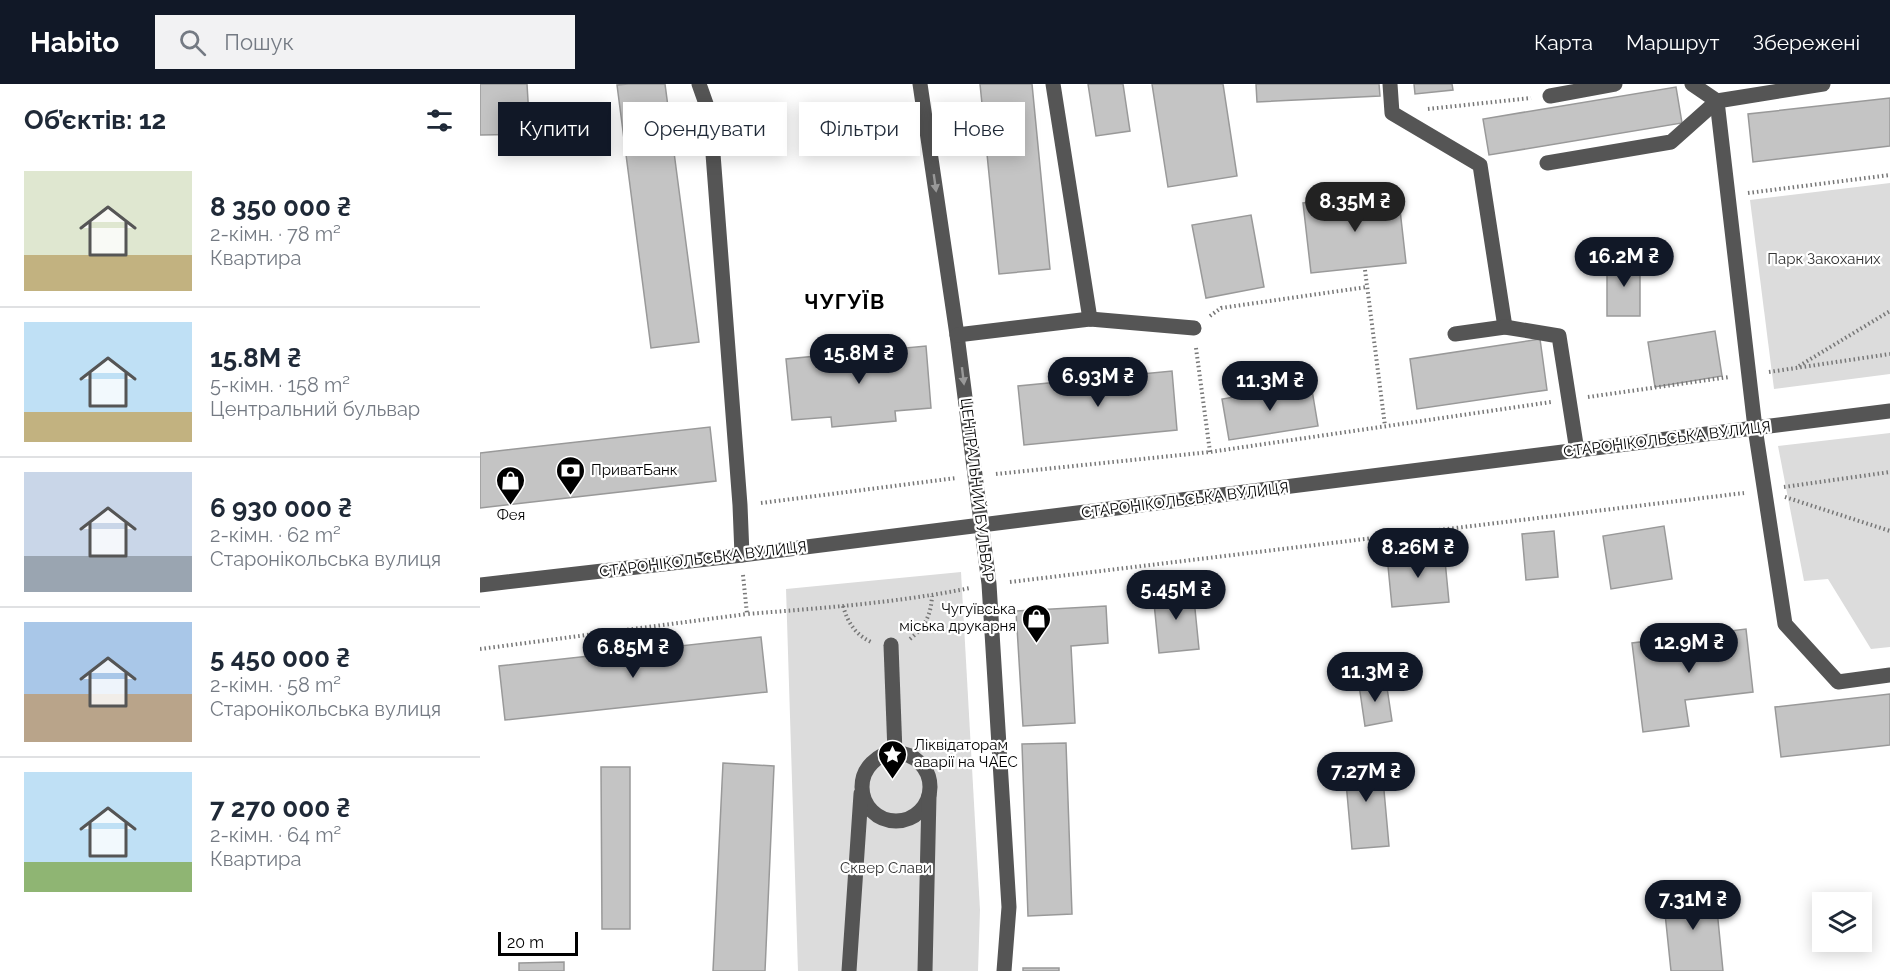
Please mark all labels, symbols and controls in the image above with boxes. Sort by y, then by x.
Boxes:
search box [155,15,575,69]
text: Habito [30,26,119,59]
icon: search [176,26,209,59]
text: Пошук [224,29,294,55]
text: Карта [1534,30,1593,55]
text: Маршрут [1626,30,1719,55]
text: Збережені [1752,30,1860,55]
chip: Купити [498,102,611,156]
chip: Орендувати [623,102,787,156]
chip: Фільтри [799,102,920,156]
chip: Нове [932,102,1025,156]
icon: filters [423,104,456,137]
text: Об’єктів: 12 [24,105,166,135]
one-way arrow [930,174,939,193]
pin: 8.35M ₴ [1300,182,1410,233]
text: 8.35M ₴ [1319,189,1391,213]
text: 8 350 000 ₴ [210,192,351,222]
icon: home [72,195,144,267]
text: 2-кімн. · 78 m² [210,222,341,246]
pin: 16.2M ₴ [1569,237,1679,288]
text: 16.2M ₴ [1589,244,1659,268]
text: Квартира [210,246,301,270]
park label: Парк Закоханих [1767,250,1881,268]
district label: ЧУГУЇВ [804,289,886,314]
pin: 15.8M ₴ [804,334,914,385]
text: 15.8M ₴ [824,341,894,365]
text: 15.8M ₴ [210,343,301,373]
icon: home [72,346,144,418]
pin: 6.93M ₴ [1043,357,1153,408]
pin: 11.3M ₴ [1215,361,1325,412]
text: 6.93M ₴ [1062,364,1134,388]
one-way arrow [958,367,967,386]
text: 11.3M ₴ [1236,368,1304,392]
text: 5-кімн. · 158 m² [210,373,350,397]
text: Центральний бульвар [210,397,420,421]
street label: ЦЕНТРАЛЬНИЙ БУЛЬВАР [957,397,997,583]
street label: СТАРОНІКОЛЬСЬКА ВУЛИЦЯ [1562,417,1772,461]
bank icon: ПриватБанк [554,454,586,496]
place label: ПриватБанк [591,461,678,479]
shop icon: Фея [495,464,527,506]
street label: СТАРОНІКОЛЬСЬКА ВУЛИЦЯ [1080,478,1290,522]
text: 6 930 000 ₴ [210,493,352,523]
icon: home [72,496,144,568]
place label: Фея [497,506,525,524]
text: 2-кімн. · 62 m² [210,523,341,547]
pin: 8.26M ₴ [1363,528,1473,579]
text: 8.26M ₴ [1382,535,1454,559]
street label: СТАРОНІКОЛЬСЬКА ВУЛИЦЯ [598,537,808,581]
text: Старонікольська вулиця [210,547,441,571]
pin: 5.45M ₴ [1121,570,1231,621]
text: 5.45M ₴ [1141,577,1211,601]
place label: Чугуївська міська друкарня [899,600,1016,635]
shop icon: Чугуївська міська друкарня [1021,602,1053,644]
pin: 12.9M ₴ [1634,623,1744,674]
pin: 6.85M ₴ [578,628,688,679]
text: 12.9M ₴ [1654,630,1724,654]
text: 6.85M ₴ [597,635,669,659]
text: 5 450 000 ₴ [210,643,350,673]
icon: home [72,646,144,718]
pin: 11.3M ₴ [1320,652,1430,703]
text: 11.3M ₴ [1341,659,1409,683]
text: 2-кімн. · 58 m² [210,673,341,697]
text: Старонікольська вулиця [210,697,441,721]
place label: Ліквідаторам аварії на ЧАЕС [914,736,1018,771]
place icon: Ліквідаторам аварії на ЧАЕС [877,738,909,780]
pin: 7.27M ₴ [1311,752,1421,803]
text: 7.27M ₴ [1331,759,1401,783]
text: 7 270 000 ₴ [210,793,350,823]
icon: home [72,796,144,868]
text: 2-кімн. · 64 m² [210,823,341,847]
text: Квартира [210,847,301,871]
park label: Сквер Слави [840,859,932,877]
pin: 7.31M ₴ [1638,880,1748,931]
text: 7.31M ₴ [1659,887,1727,911]
map controls [1812,892,1872,952]
button: layers [1812,892,1872,952]
scale bar [498,929,578,956]
text: 20 m [507,933,544,952]

